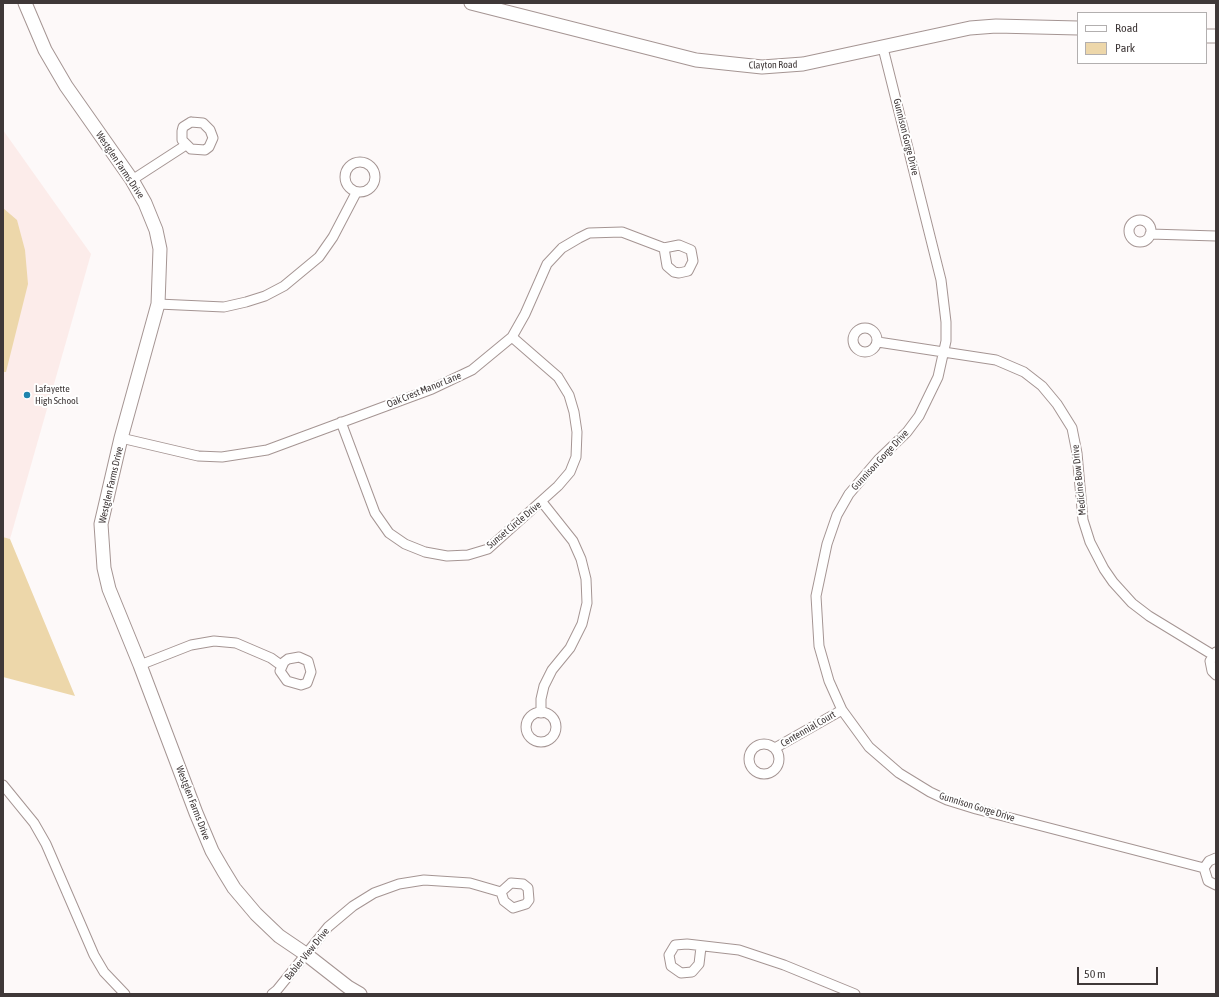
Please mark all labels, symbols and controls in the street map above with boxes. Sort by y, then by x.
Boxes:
legend [1077,12,1207,64]
text: Road [1115,21,1138,35]
text: Park [1115,41,1135,55]
street label: Clayton Road [749,59,797,71]
street label: Gunnison Gorge Drive [891,97,921,177]
street label: Westglen Farms Drive [93,129,147,201]
street label: Oak Crest Manor Lane [385,370,463,410]
place label: Lafayette High School [35,383,78,406]
marker: Lafayette High School [22,390,32,400]
street label: Gunnison Gorge Drive [849,427,911,493]
street label: Medicine Bow Drive [1069,444,1089,516]
street label: Westglen Farms Drive [96,445,126,525]
street label: Sunset Circle Drive [484,499,544,551]
street label: Centennial Court [778,708,838,750]
street label: Westglen Farms Drive [173,764,213,842]
street label: Gunnison Gorge Drive [938,790,1016,824]
street label: Babler View Drive [282,925,332,983]
scale bar [1079,959,1160,985]
text: 50 m [1084,967,1106,981]

